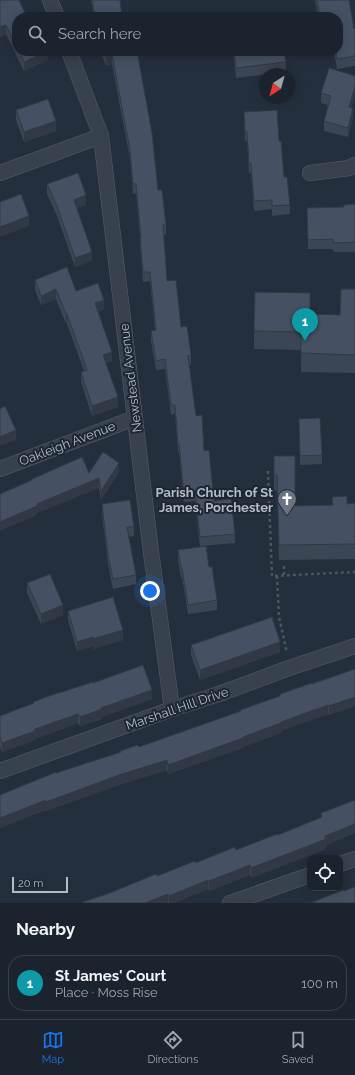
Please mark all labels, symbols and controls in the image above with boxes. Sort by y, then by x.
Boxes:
search box [12,12,343,56]
icon: search [26,23,48,45]
text: Search here [58,25,141,43]
north arrow [259,68,295,104]
pin: 1 [292,308,318,341]
street label: Newstead Avenue [116,322,145,433]
street label: Oakleigh Avenue [17,418,118,469]
place label: Parish Church of St James, Porchester [155,485,273,515]
church icon: Parish Church of St James, Porchester [276,488,298,516]
your location [140,581,160,601]
street label: Marshall Hill Drive [124,684,231,733]
map controls [307,855,343,891]
button: locate [307,855,343,891]
scale bar [12,875,68,894]
text: 20 m [18,877,43,890]
text: Nearby [16,919,75,939]
text: St James' Court [55,967,166,985]
text: 1 [27,976,33,991]
text: 100 m [301,976,338,991]
text: Place · Moss Rise [55,985,158,1000]
tab: Map [42,1029,64,1066]
tab: Directions [148,1029,198,1066]
tab: Saved [282,1029,313,1066]

